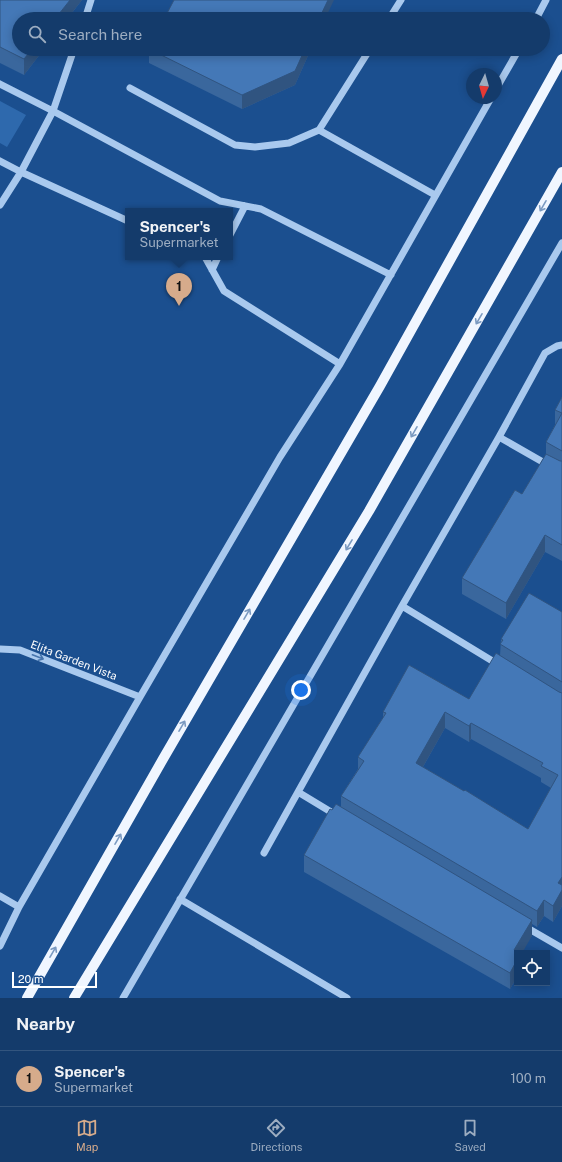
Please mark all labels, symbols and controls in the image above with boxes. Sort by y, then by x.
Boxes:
search box [12,12,550,56]
icon: search [26,23,48,45]
text: Search here [58,26,142,43]
north arrow [466,68,502,104]
one-way arrow [538,200,546,212]
popup [125,208,233,260]
text: Spencer's [139,218,210,235]
text: Supermarket [139,235,219,250]
pin: 1 [166,273,192,306]
one-way arrow [474,313,482,325]
one-way arrow [410,426,418,438]
one-way arrow [345,539,353,551]
one-way arrow [244,608,252,620]
street label: Elita Garden Vista [29,638,119,682]
one-way arrow [31,654,43,662]
your location [291,680,311,700]
one-way arrow [179,720,187,732]
one-way arrow [114,833,122,845]
one-way arrow [50,946,58,958]
map controls [514,950,550,986]
button: locate [514,950,550,986]
scale bar [12,970,97,989]
text: 20 m [18,973,43,985]
text: Nearby [16,1014,75,1034]
text: Spencer's [54,1063,125,1080]
text: 1 [26,1071,32,1086]
text: 100 m [510,1071,546,1086]
text: Supermarket [54,1080,133,1095]
tab: Map [76,1117,98,1153]
tab: Directions [251,1117,302,1153]
tab: Saved [454,1117,486,1153]

